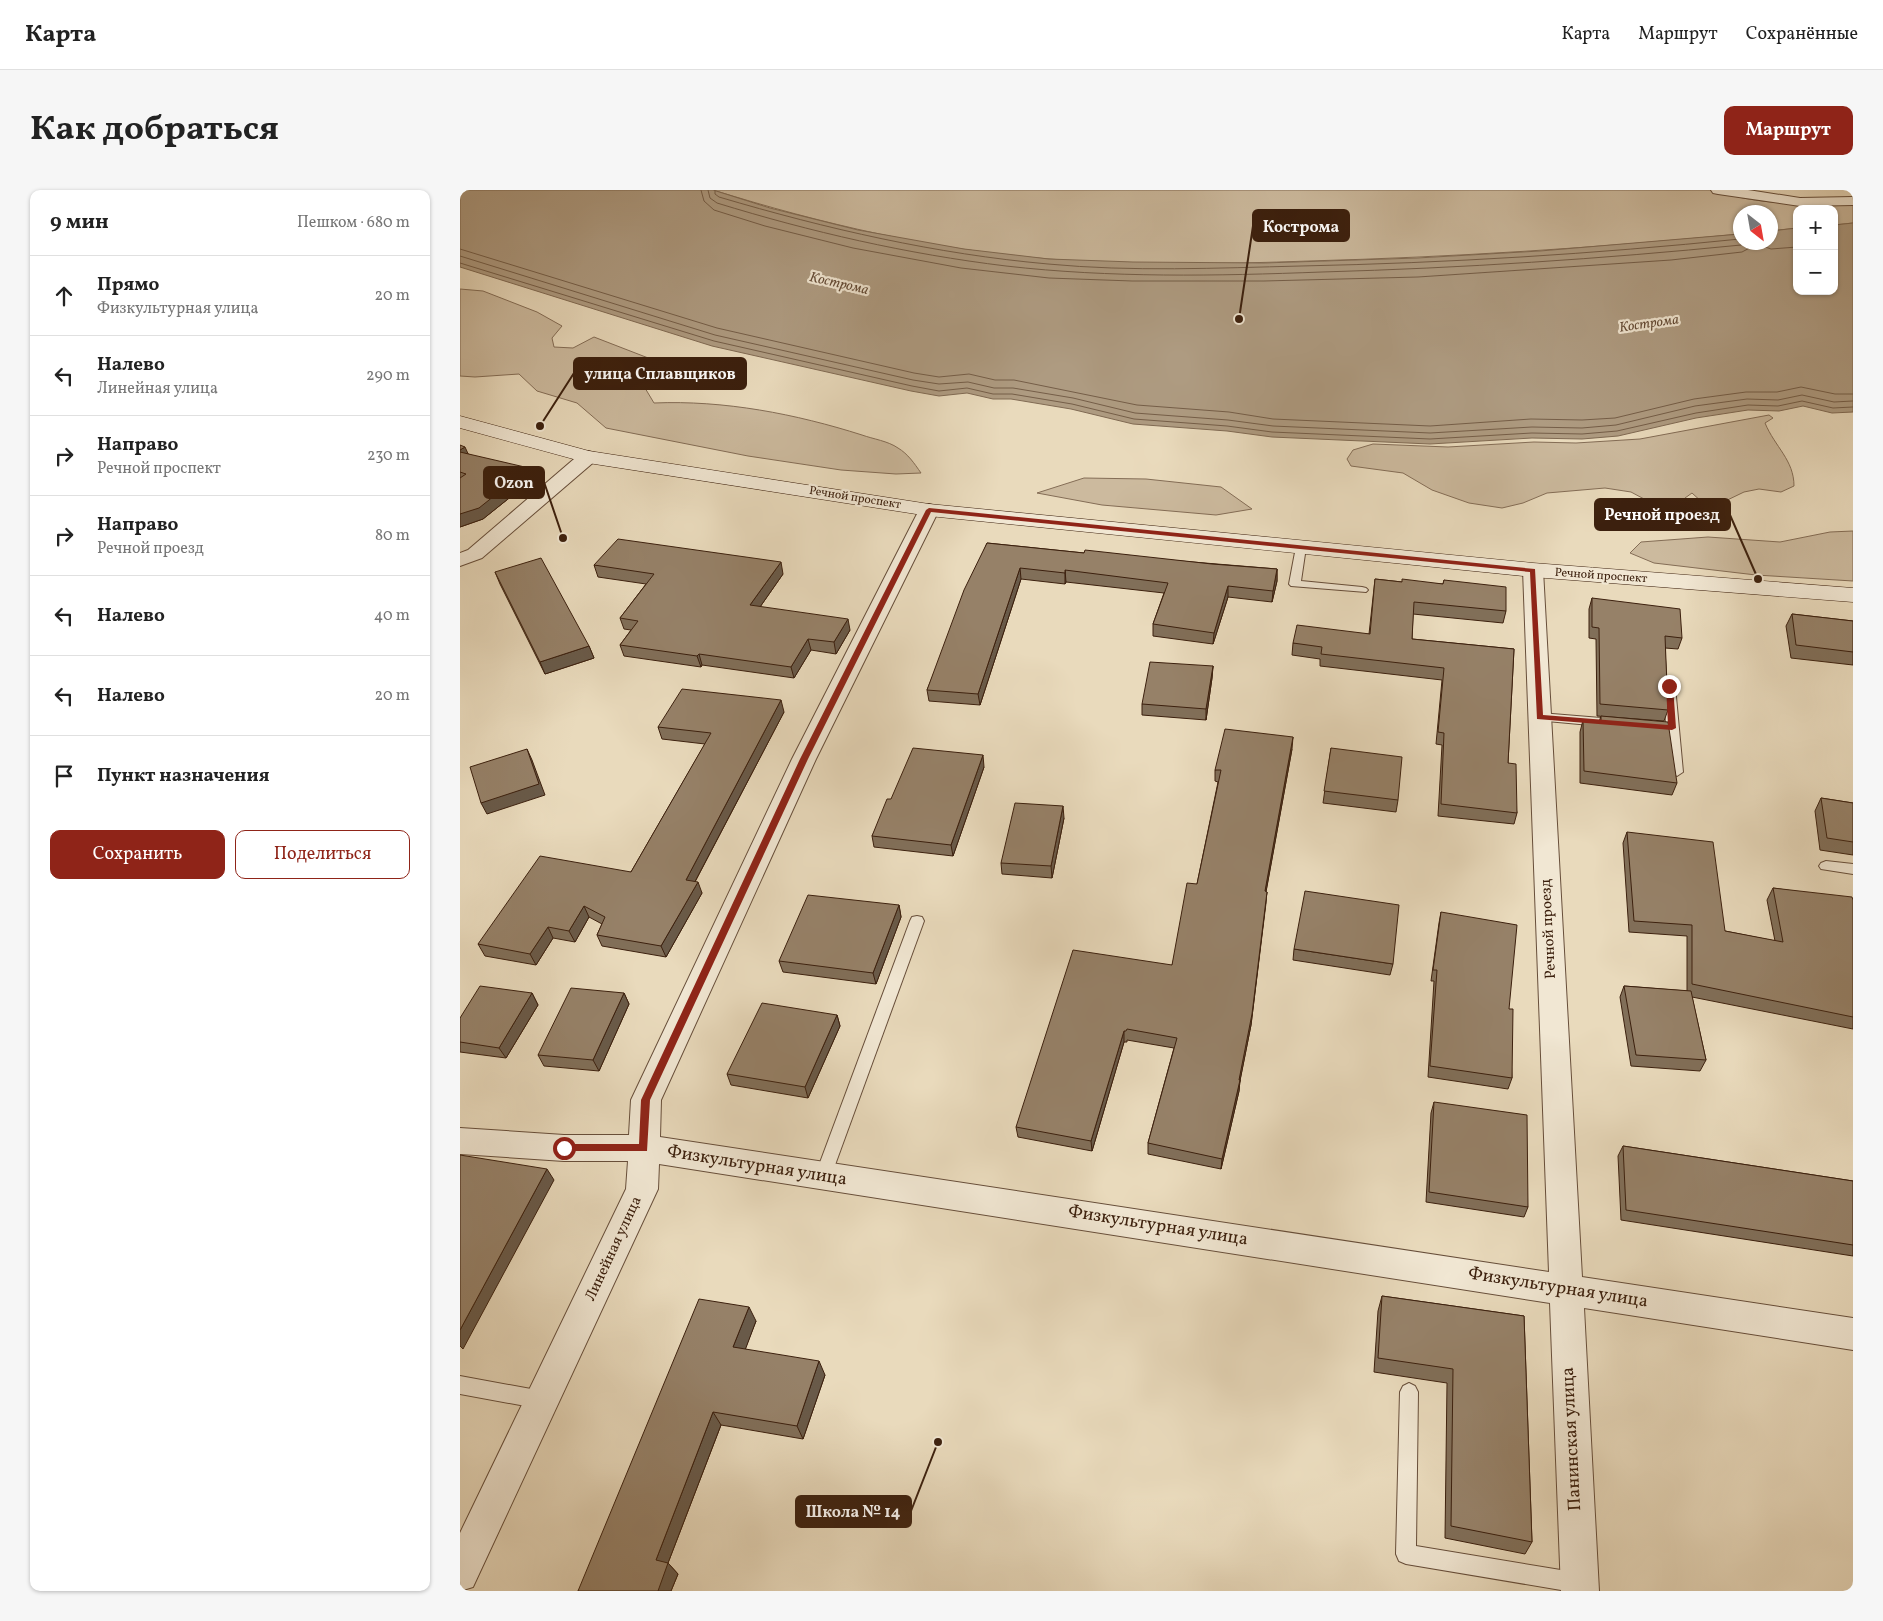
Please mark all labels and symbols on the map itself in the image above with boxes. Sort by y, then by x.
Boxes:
north arrow [1733,205,1778,250]
callout: Кострома [1253,210,1349,241]
text: Кострома [1263,217,1339,239]
water label: Кострома [808,268,871,300]
water label: Кострома [1618,310,1681,338]
callout: улица Сплавщиков [574,358,746,389]
text: улица Сплавщиков [584,364,736,386]
callout: Ozon [484,467,544,498]
text: Ozon [494,473,534,495]
street label: Речной проспект [808,483,902,513]
callout: Речной проезд [1595,499,1730,530]
text: Речной проезд [1604,505,1720,527]
street label: Речной проспект [1554,565,1648,587]
route end [1658,675,1681,698]
street label: Речной проезд [1536,878,1562,980]
route start [553,1137,576,1160]
street label: Физкультурная улица [665,1139,849,1193]
street label: Линейная улица [581,1193,647,1305]
street label: Физкультурная улица [1066,1199,1250,1253]
street label: Физкультурная улица [1466,1261,1650,1315]
street label: Панинская улица [1556,1366,1588,1512]
callout: Школа № 14 [796,1496,911,1527]
text: Школа № 14 [806,1502,901,1524]

